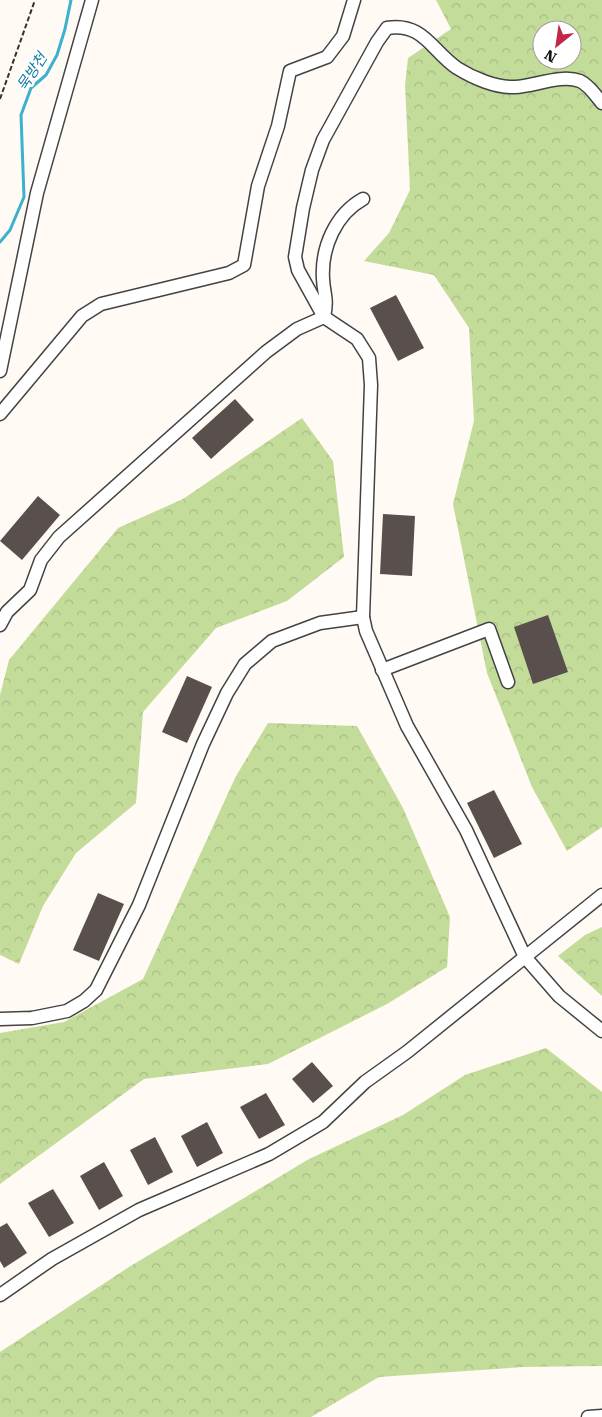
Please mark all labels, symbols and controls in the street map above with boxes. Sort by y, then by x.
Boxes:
north arrow [532,20,582,70]
text: N [542,47,559,66]
water label: 묵방천 [13,48,52,94]

